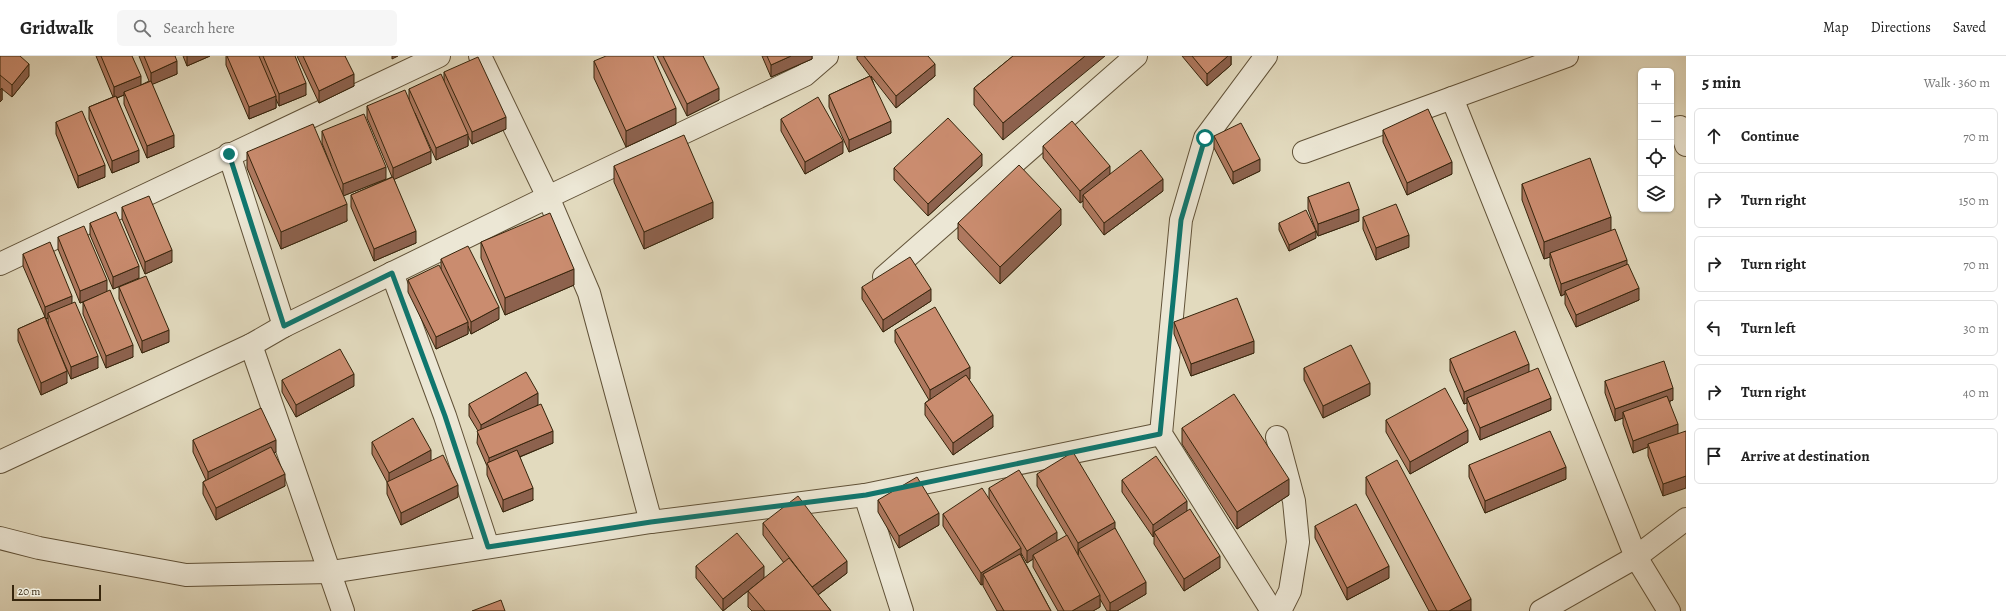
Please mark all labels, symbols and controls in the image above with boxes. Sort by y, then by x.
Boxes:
search box [117,10,397,46]
text: Gridwalk [20,15,93,41]
icon: search [131,17,153,39]
text: Search here [163,18,235,38]
text: Map [1823,18,1849,37]
text: Directions [1871,18,1931,37]
text: Saved [1953,18,1986,37]
map controls [1638,68,1674,212]
button: + [1638,68,1674,104]
text: 5 min [1702,71,1741,94]
text: Walk · 360 m [1924,74,1990,91]
button: − [1638,104,1674,140]
icon: ahead [1703,125,1725,147]
text: Continue [1741,126,1799,146]
text: 70 m [1963,128,1989,145]
route start [1196,129,1214,147]
button: locate [1638,140,1674,176]
route end [220,145,238,163]
button: layers [1638,176,1674,212]
icon: right [1703,189,1725,211]
text: Turn right [1741,190,1806,210]
text: 150 m [1959,192,1989,209]
icon: right [1703,253,1725,275]
text: Turn right [1741,254,1806,274]
text: 70 m [1963,256,1989,273]
icon: left [1703,317,1725,339]
text: Turn left [1741,318,1796,338]
text: 30 m [1963,320,1989,337]
icon: right [1703,381,1725,403]
text: Turn right [1741,382,1806,402]
text: 40 m [1963,384,1989,401]
icon: arrive [1703,445,1725,467]
text: Arrive at destination [1741,446,1870,466]
scale bar [12,583,101,602]
text: 20 m [18,584,40,599]

